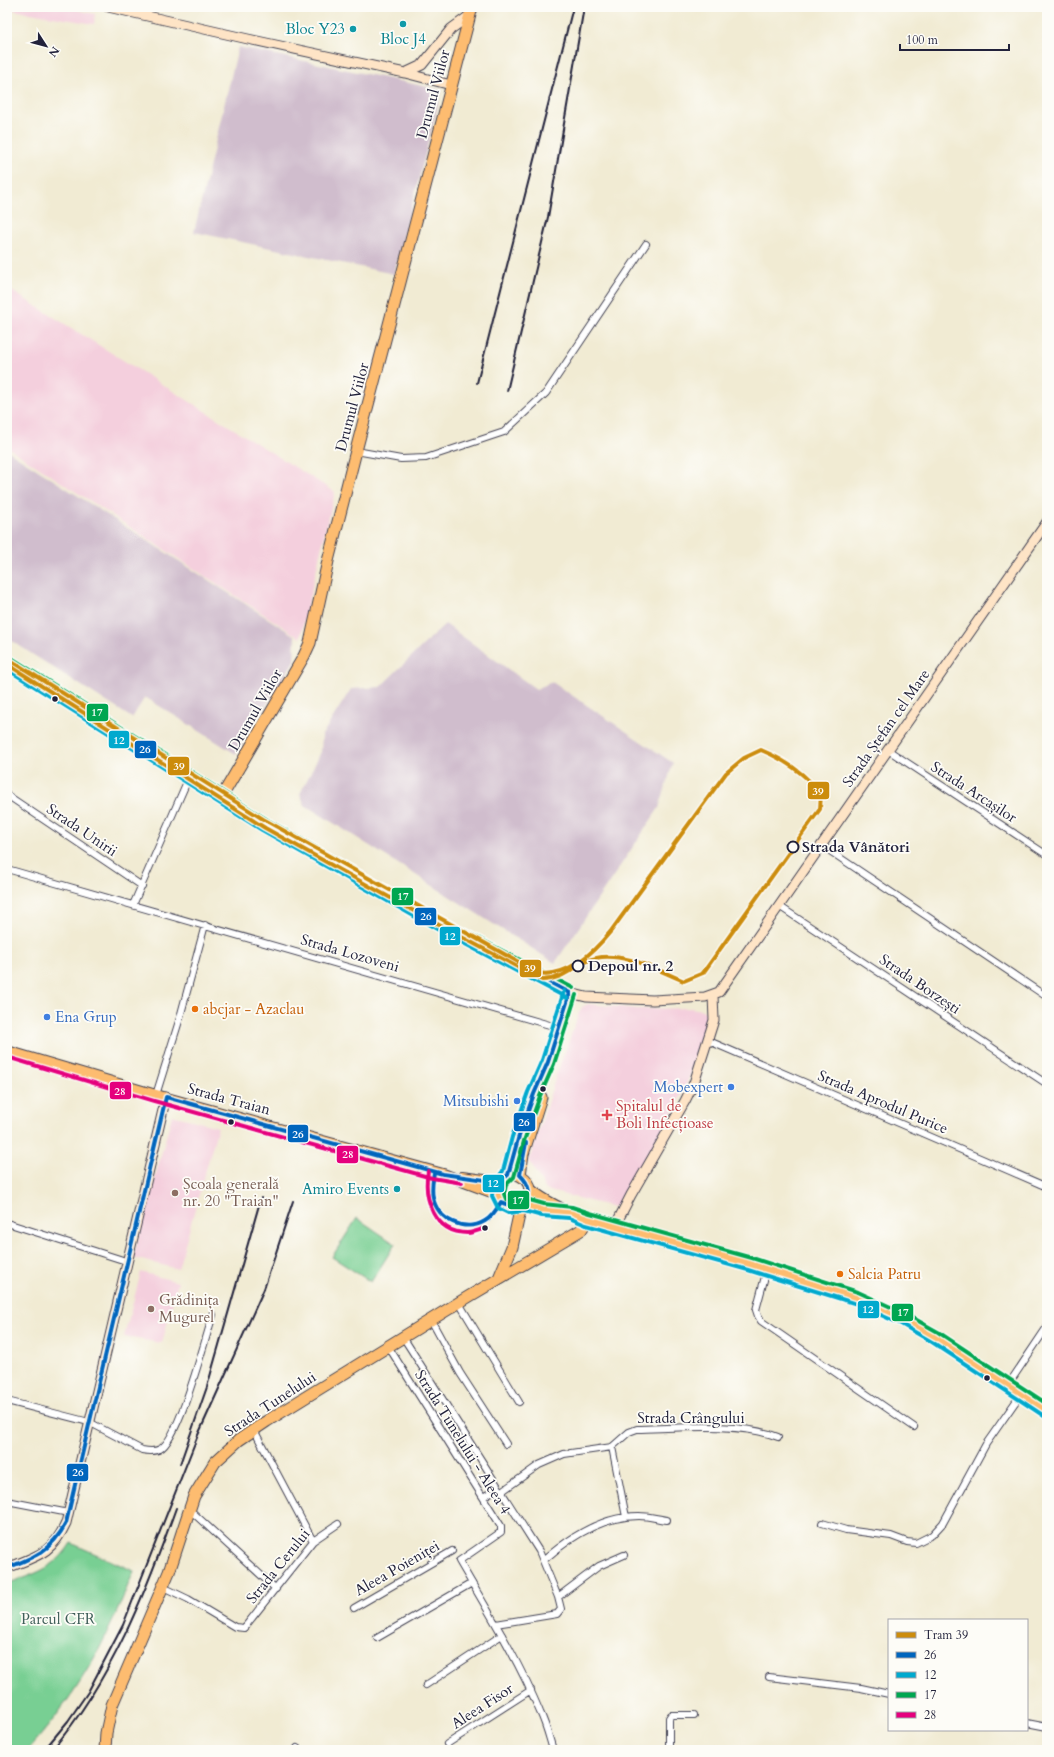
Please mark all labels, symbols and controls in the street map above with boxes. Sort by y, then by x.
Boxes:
place label: Bloc Y23 [285,19,345,39]
marker: Bloc J4 [398,19,408,29]
marker: Bloc Y23 [348,24,358,34]
north arrow [26,26,66,66]
scale bar [900,26,1009,52]
place label: Bloc J4 [380,29,426,49]
text: 100 m [906,32,939,48]
text: N [45,43,63,60]
street label: Drumul Viilor [411,47,455,141]
street label: Drumul Viilor [330,360,374,454]
street label: Drumul Viilor [223,665,287,755]
street label: Strada Ștefan cel Mare [838,665,934,791]
unlabelled marker [50,694,60,704]
line badge: 17 [86,703,109,722]
text: 17 [91,705,103,720]
line badge: 12 [108,730,130,749]
text: 12 [113,733,125,748]
line badge: 26 [134,740,157,759]
text: 26 [139,742,151,757]
line badge: 39 [167,756,190,776]
street label: Strada Arcașilor [927,757,1021,828]
text: 39 [173,759,185,774]
line badge: 39 [807,781,830,800]
text: 39 [812,784,824,799]
street label: Strada Unirii [43,799,121,861]
place label: Strada Vânători [802,837,910,857]
marker: Strada Vânători [786,840,800,854]
line badge: 17 [391,887,414,906]
text: 17 [397,889,409,904]
line badge: 26 [414,907,437,926]
text: 26 [420,909,432,924]
line badge: 12 [439,926,461,946]
street label: Strada Lozoveni [298,929,402,977]
text: 12 [444,929,456,944]
street label: Strada Borzești [875,949,965,1019]
place label: Depoul nr. 2 [588,956,673,976]
line badge: 39 [519,959,542,978]
marker: Depoul nr. 2 [571,959,585,973]
text: 39 [524,961,536,976]
place label: abcjar - Azaclau [203,999,305,1019]
marker: abcjar - Azaclau [190,1004,200,1014]
place label: Ena Grup [55,1007,117,1027]
marker: Ena Grup [42,1012,52,1022]
street label: Strada Aprodul Purice [815,1066,951,1139]
place label: Mobexpert [653,1077,723,1097]
street label: Strada Traian [185,1078,273,1120]
line badge: 28 [109,1081,132,1100]
marker: Mobexpert [726,1082,736,1092]
text: 28 [114,1084,126,1099]
unlabelled marker [538,1084,548,1094]
place label: Mitsubishi [443,1091,509,1111]
marker: Mitsubishi [512,1096,522,1106]
place label: Spitalul de Boli Infecțioase [616,1096,714,1133]
marker: Spitalul de Boli Infecțioase [601,1109,613,1121]
line badge: 26 [513,1112,536,1132]
text: 26 [518,1115,530,1130]
unlabelled marker [226,1117,236,1127]
line badge: 26 [287,1124,309,1143]
text: 26 [292,1127,304,1142]
line badge: 28 [336,1145,359,1164]
text: 28 [342,1147,354,1162]
place label: Școala generală nr. 20 "Traian" [183,1174,280,1211]
line badge: 12 [482,1174,505,1193]
text: 12 [487,1176,499,1191]
place label: Amiro Events [302,1179,389,1199]
marker: Amiro Events [392,1184,402,1194]
marker: Școala generală nr. 20 "Traian" [170,1188,180,1198]
line badge: 17 [507,1190,530,1210]
text: 17 [512,1193,524,1208]
unlabelled marker [480,1223,490,1233]
place label: Salcia Patru [848,1264,921,1284]
marker: Salcia Patru [835,1269,845,1279]
place label: Grădinița Mugurel [159,1290,219,1327]
line badge: 12 [857,1300,880,1319]
text: 12 [862,1302,874,1317]
line badge: 17 [891,1303,914,1322]
marker: Grădinița Mugurel [146,1304,156,1314]
text: 17 [897,1305,909,1320]
street label: Strada Tunelului - Aleea 4 [410,1366,516,1518]
street label: Strada Tunelului [220,1367,320,1441]
unlabelled marker [982,1373,992,1383]
street label: Strada Crângului [637,1408,745,1428]
line badge: 26 [66,1463,89,1482]
text: 26 [72,1465,84,1480]
street label: Strada Cerului [242,1524,314,1608]
street label: Aleea Poieniței [351,1536,443,1600]
park label: Parcul CFR [21,1609,96,1629]
legend [888,1619,1028,1731]
text: Tram 39 [924,1627,968,1643]
text: 26 [924,1647,936,1663]
text: 12 [924,1667,936,1683]
street label: Aleea Fisor [447,1678,517,1733]
text: 17 [924,1687,936,1703]
text: 28 [924,1707,936,1723]

